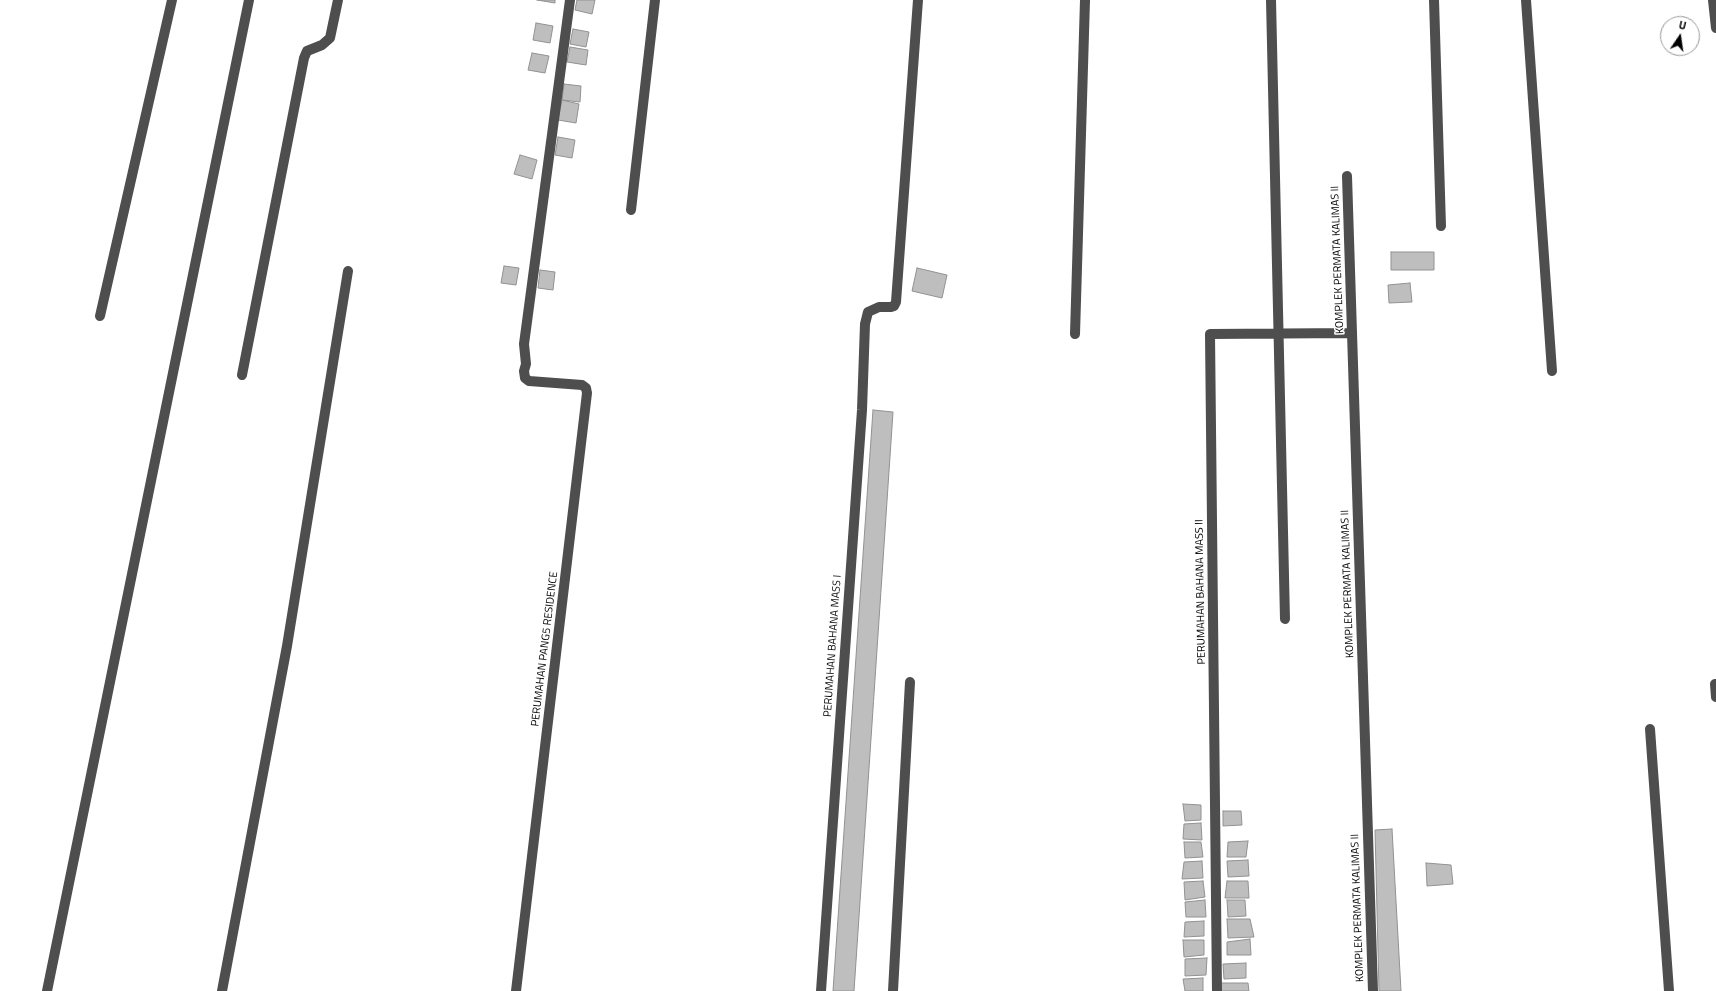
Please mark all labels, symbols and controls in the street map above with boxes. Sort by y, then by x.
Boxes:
north arrow [1660,16,1700,56]
text: U [1677,17,1688,34]
street label: KOMPLEK PERMATA KALIMAS II [1329,186,1347,334]
street label: KOMPLEK PERMATA KALIMAS II [1339,510,1357,658]
street label: PERUMAHAN BAHANA MASS II [1193,519,1209,665]
street label: PERUMAHAN PANG5 RESIDENCE [529,571,561,727]
street label: PERUMAHAN BAHANA MASS I [821,574,845,718]
street label: KOMPLEK PERMATA KALIMAS II [1349,834,1367,982]

